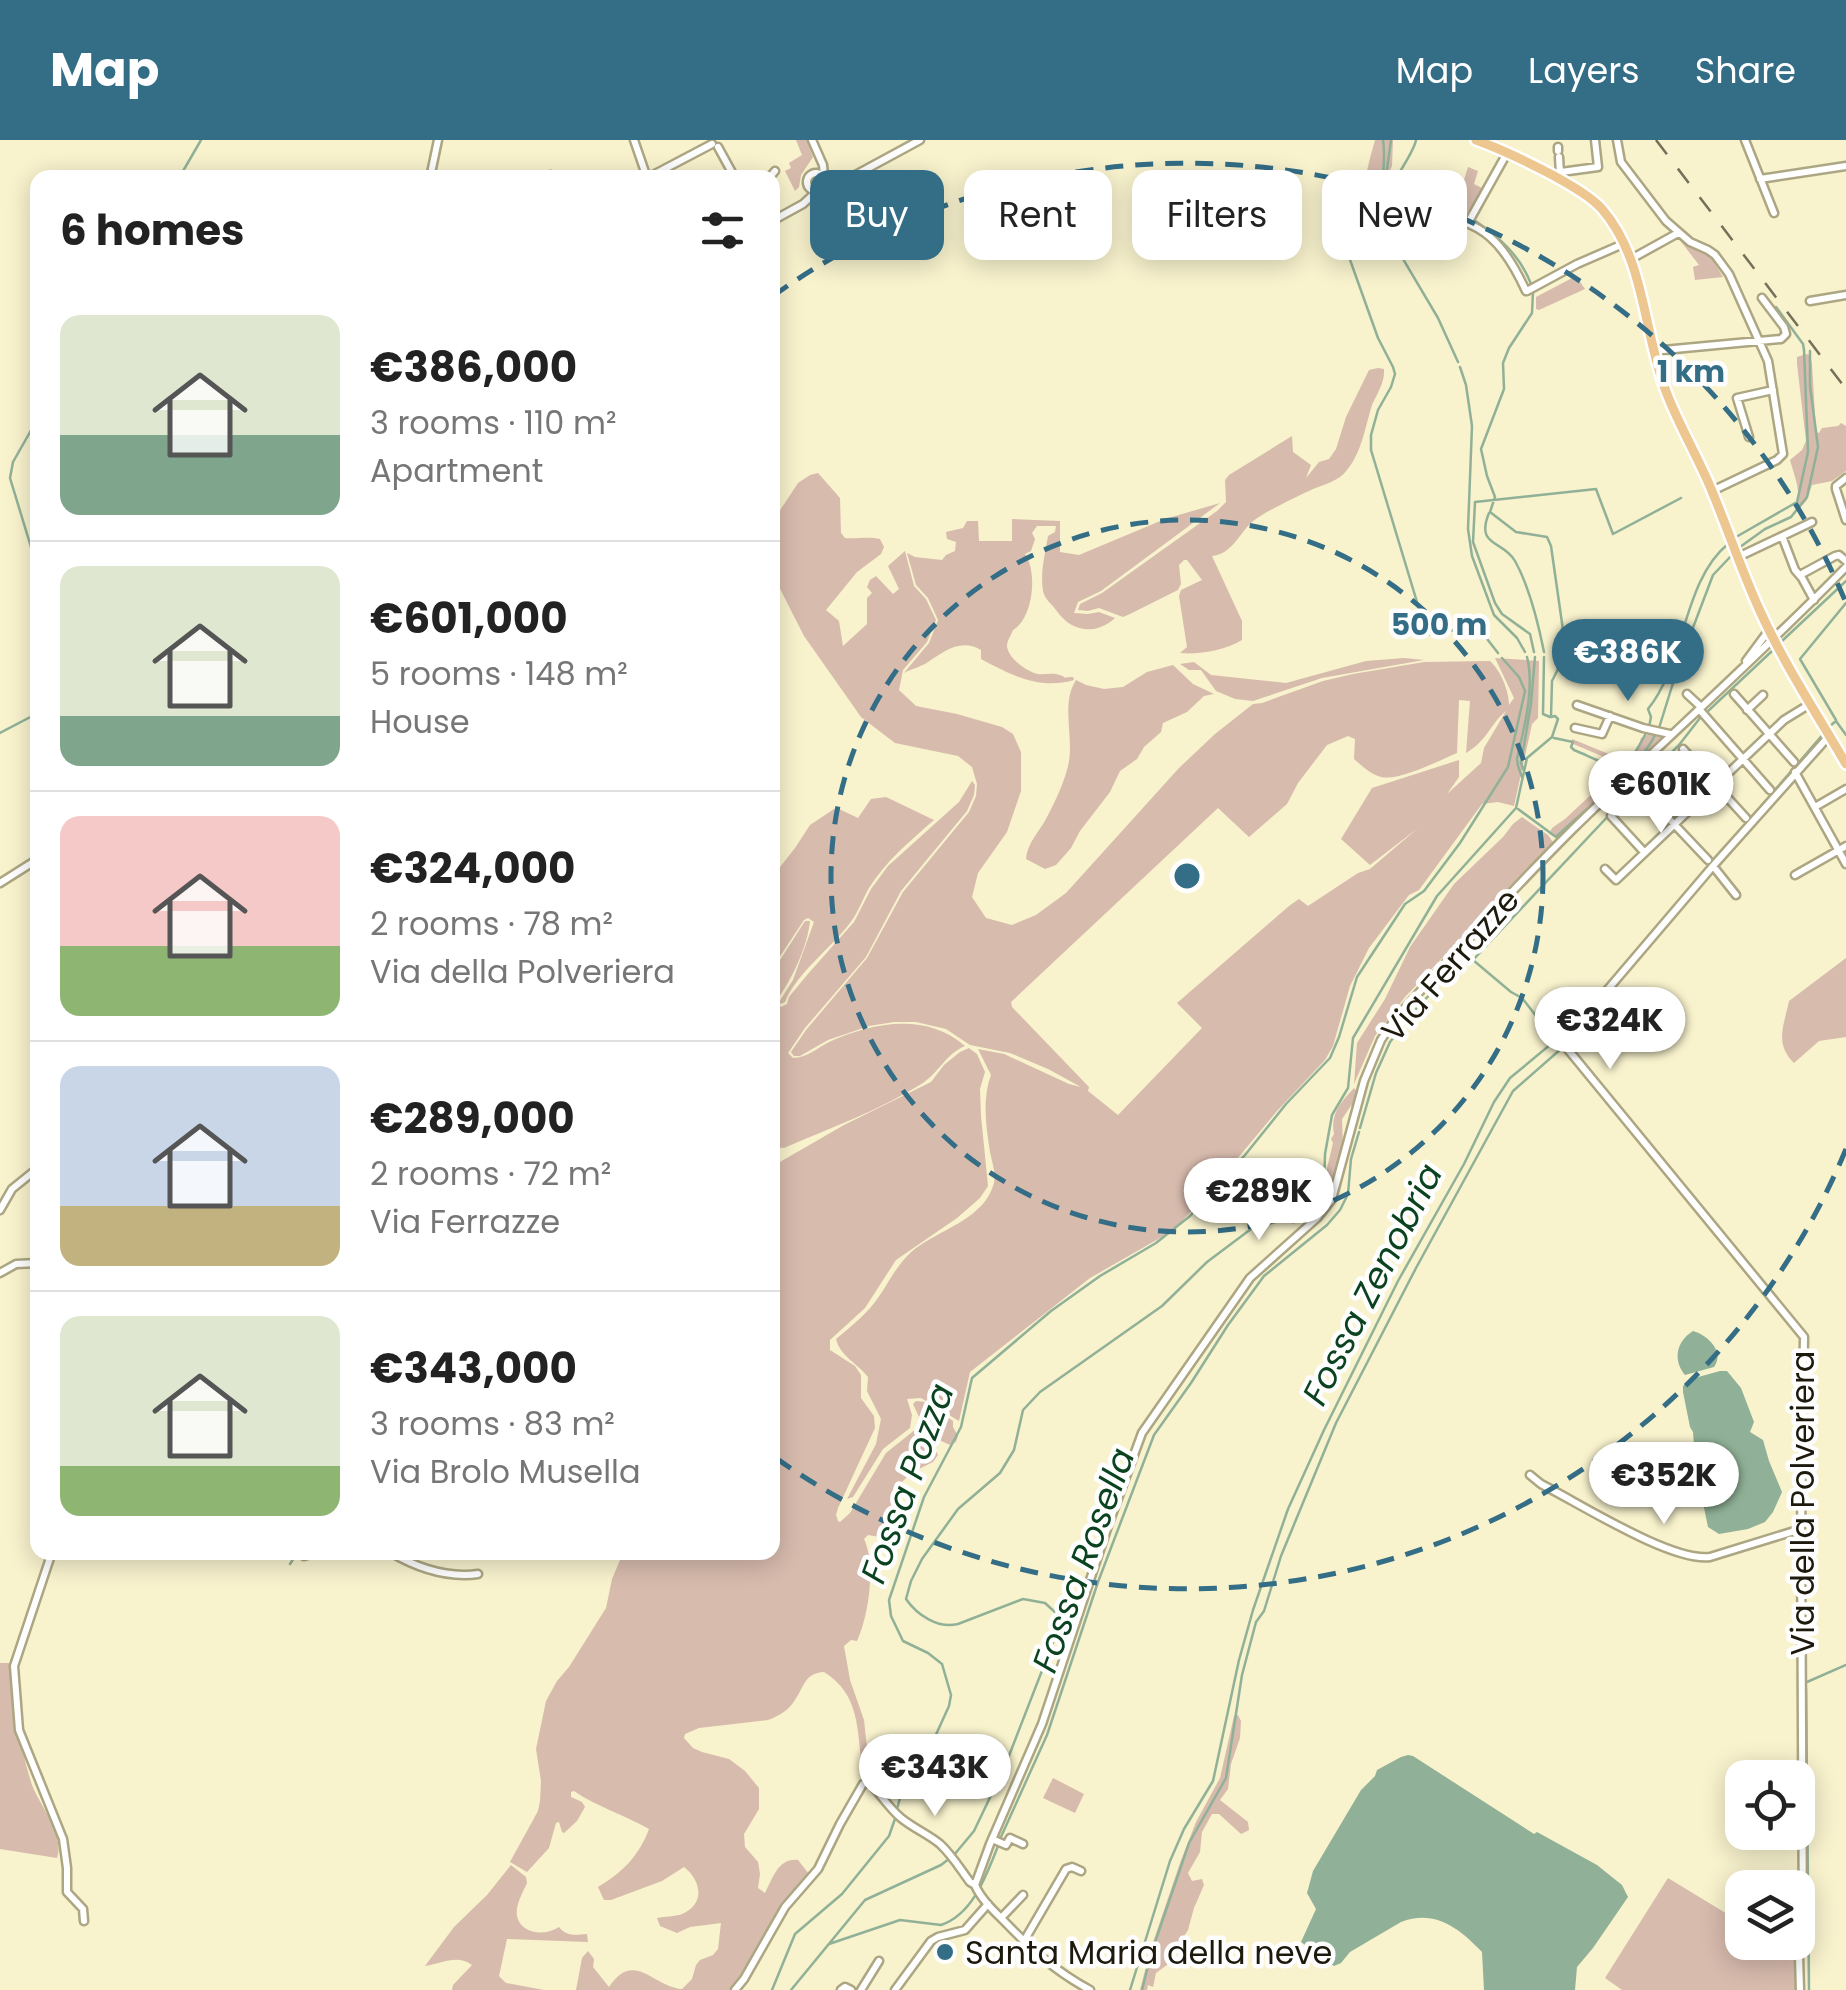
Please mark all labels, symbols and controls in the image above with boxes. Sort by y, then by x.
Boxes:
text: Map [50,36,159,103]
text: Map [1396,46,1473,95]
text: Layers [1528,46,1640,95]
text: Share [1695,46,1796,95]
chip: Buy [810,170,944,260]
chip: Rent [964,170,1112,260]
chip: Filters [1132,170,1302,260]
chip: New [1322,170,1467,260]
text: 6 homes [60,201,245,260]
icon: filters [695,203,750,258]
text: €386,000 [370,338,577,397]
text: 1 km [1657,350,1725,393]
icon: home [140,355,260,475]
text: 3 rooms · 110 m² [370,400,616,445]
text: Apartment [370,448,543,493]
text: €601,000 [370,589,568,648]
text: 500 m [1391,603,1487,646]
icon: home [140,606,260,726]
pin: €386K [1558,619,1698,704]
text: €386K [1574,629,1682,674]
text: 5 rooms · 148 m² [370,651,628,696]
text: House [370,699,470,744]
pin: €601K [1591,751,1731,836]
text: €601K [1610,761,1712,806]
text: €324,000 [370,839,575,898]
icon: home [140,856,260,976]
centre of rings [1169,858,1205,894]
street label: Via Ferrazze [1371,878,1529,1052]
text: 2 rooms · 78 m² [370,901,613,946]
text: Via della Polveriera [370,949,675,994]
pin: €324K [1540,987,1680,1072]
text: €324K [1556,997,1664,1042]
text: €289,000 [370,1089,575,1148]
icon: home [140,1106,260,1226]
text: 2 rooms · 72 m² [370,1151,611,1196]
water label: Fossa Zenobria [1290,1155,1454,1413]
pin: €289K [1189,1158,1329,1243]
text: €289K [1206,1168,1312,1213]
text: Via Ferrazze [370,1199,560,1244]
text: €343,000 [370,1339,577,1398]
street label: Via della Polveriera [1780,1351,1825,1655]
icon: home [140,1356,260,1476]
water label: Fossa Pozza [848,1376,966,1590]
text: 3 rooms · 83 m² [370,1401,615,1446]
water label: Fossa Rosella [1020,1441,1146,1679]
pin: €352K [1594,1442,1734,1527]
text: Via Brolo Musella [370,1449,641,1494]
text: €352K [1611,1452,1717,1497]
pin: €343K [865,1734,1005,1819]
text: €343K [881,1744,989,1789]
map controls [1725,1760,1815,1960]
button: locate [1725,1760,1815,1850]
button: layers [1725,1870,1815,1960]
place label: Santa Maria della neve [965,1930,1332,1975]
marker: Santa Maria della neve [934,1941,956,1963]

